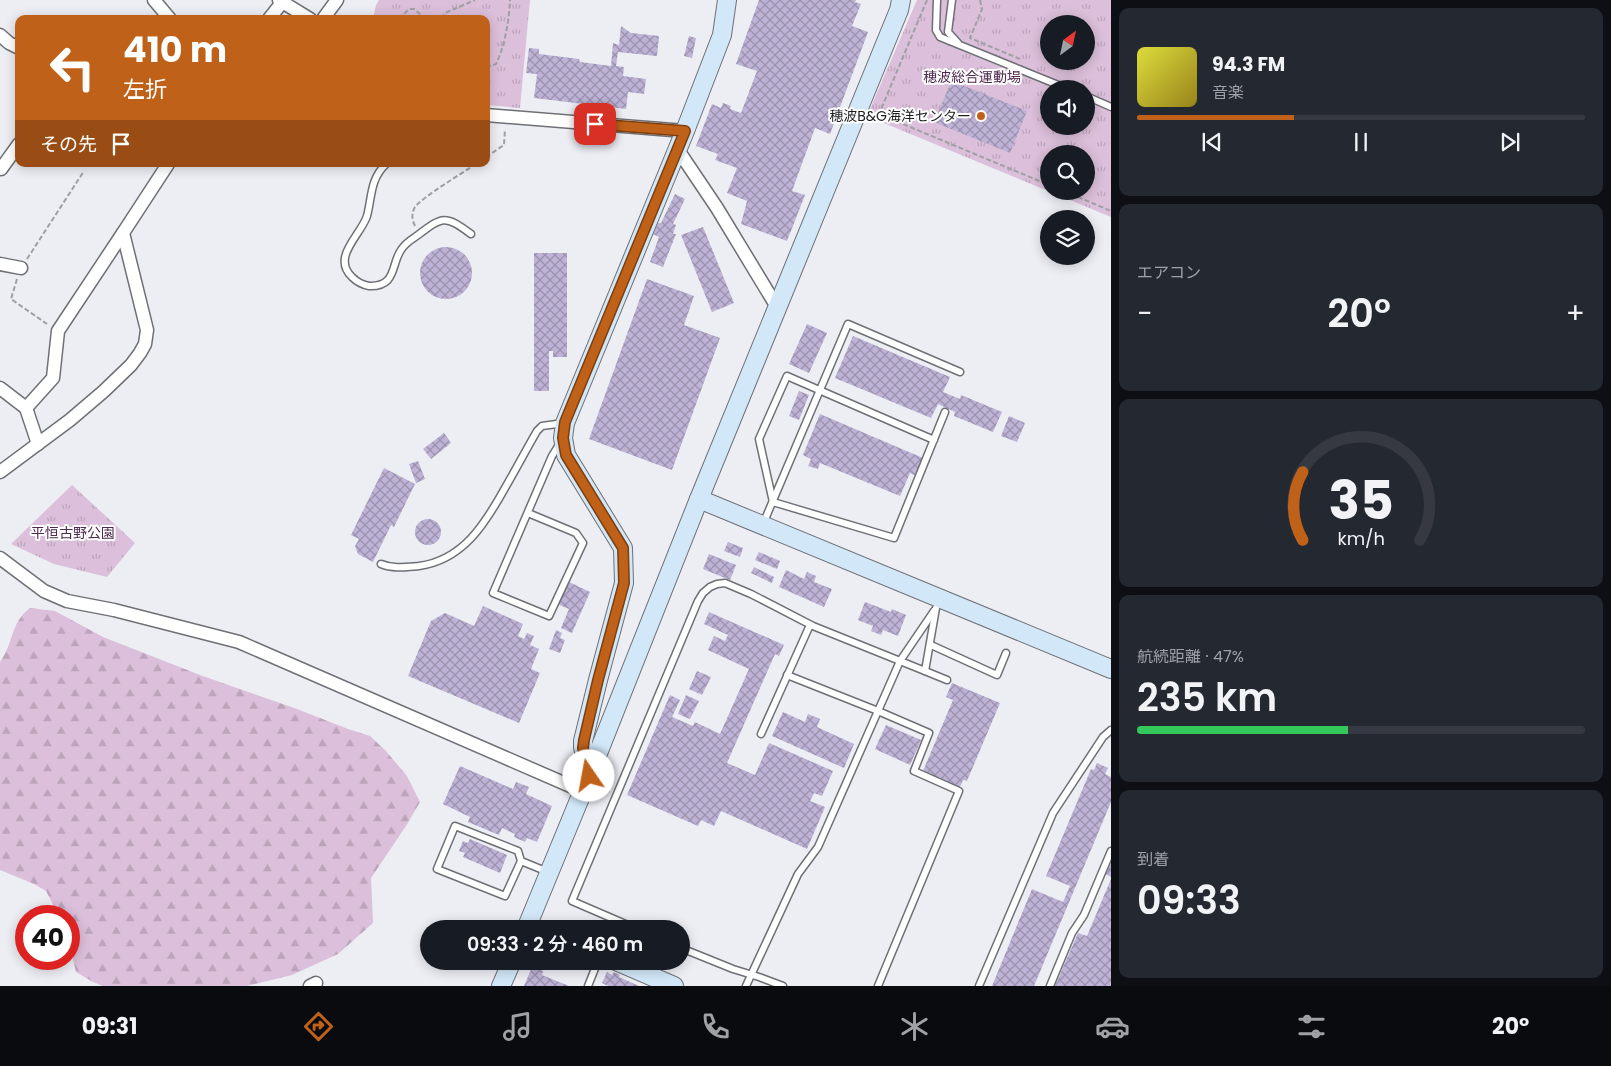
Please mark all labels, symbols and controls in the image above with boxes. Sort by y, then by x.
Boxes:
north arrow [1040,15,1095,70]
map controls [1040,15,1095,265]
text: 410 m [123,25,227,74]
icon: left [40,35,105,100]
text: 94.3 FM [1212,51,1285,78]
park label: 穂波総合運動場 [923,67,1021,87]
text: 左折 [123,74,167,105]
button: sound [1040,80,1095,135]
text: 音楽 [1212,81,1244,104]
pin [574,103,616,145]
place label: 穂波B&G海洋センター [829,106,971,126]
icon: arrive [581,110,609,138]
marker: 穂波B&G海洋センター [975,110,987,122]
icon: previous [1198,128,1226,156]
icon: pause [1347,128,1375,156]
icon: next [1496,128,1524,156]
icon: arrive [107,130,135,158]
text: その先 [40,131,97,158]
button: search [1040,145,1095,200]
button: layers [1040,210,1095,265]
text: エアコン [1137,261,1201,284]
text: 20° [1328,287,1391,340]
text: − [1137,294,1152,333]
text: + [1566,294,1585,333]
text: 35 [1328,464,1394,537]
park label: 平恒古野公園 [31,523,115,543]
text: km/h [1337,526,1385,551]
text: 航続距離 · 47% [1137,645,1244,668]
text: 235 km [1137,671,1277,724]
position arrow [562,749,614,801]
text: 到着 [1137,848,1169,871]
text: 09:33 [1137,874,1241,927]
speed limit sign: 40 [15,905,80,970]
text: 09:33 · 2 分 · 460 m [467,931,643,958]
icon: directions [301,1009,336,1044]
icon: music [500,1009,535,1044]
icon: phone [698,1009,733,1044]
icon: climate [897,1009,932,1044]
icon: car [1095,1009,1130,1044]
icon: filters [1294,1009,1329,1044]
text: 09:31 [82,1011,137,1042]
text: 20° [1492,1011,1529,1042]

